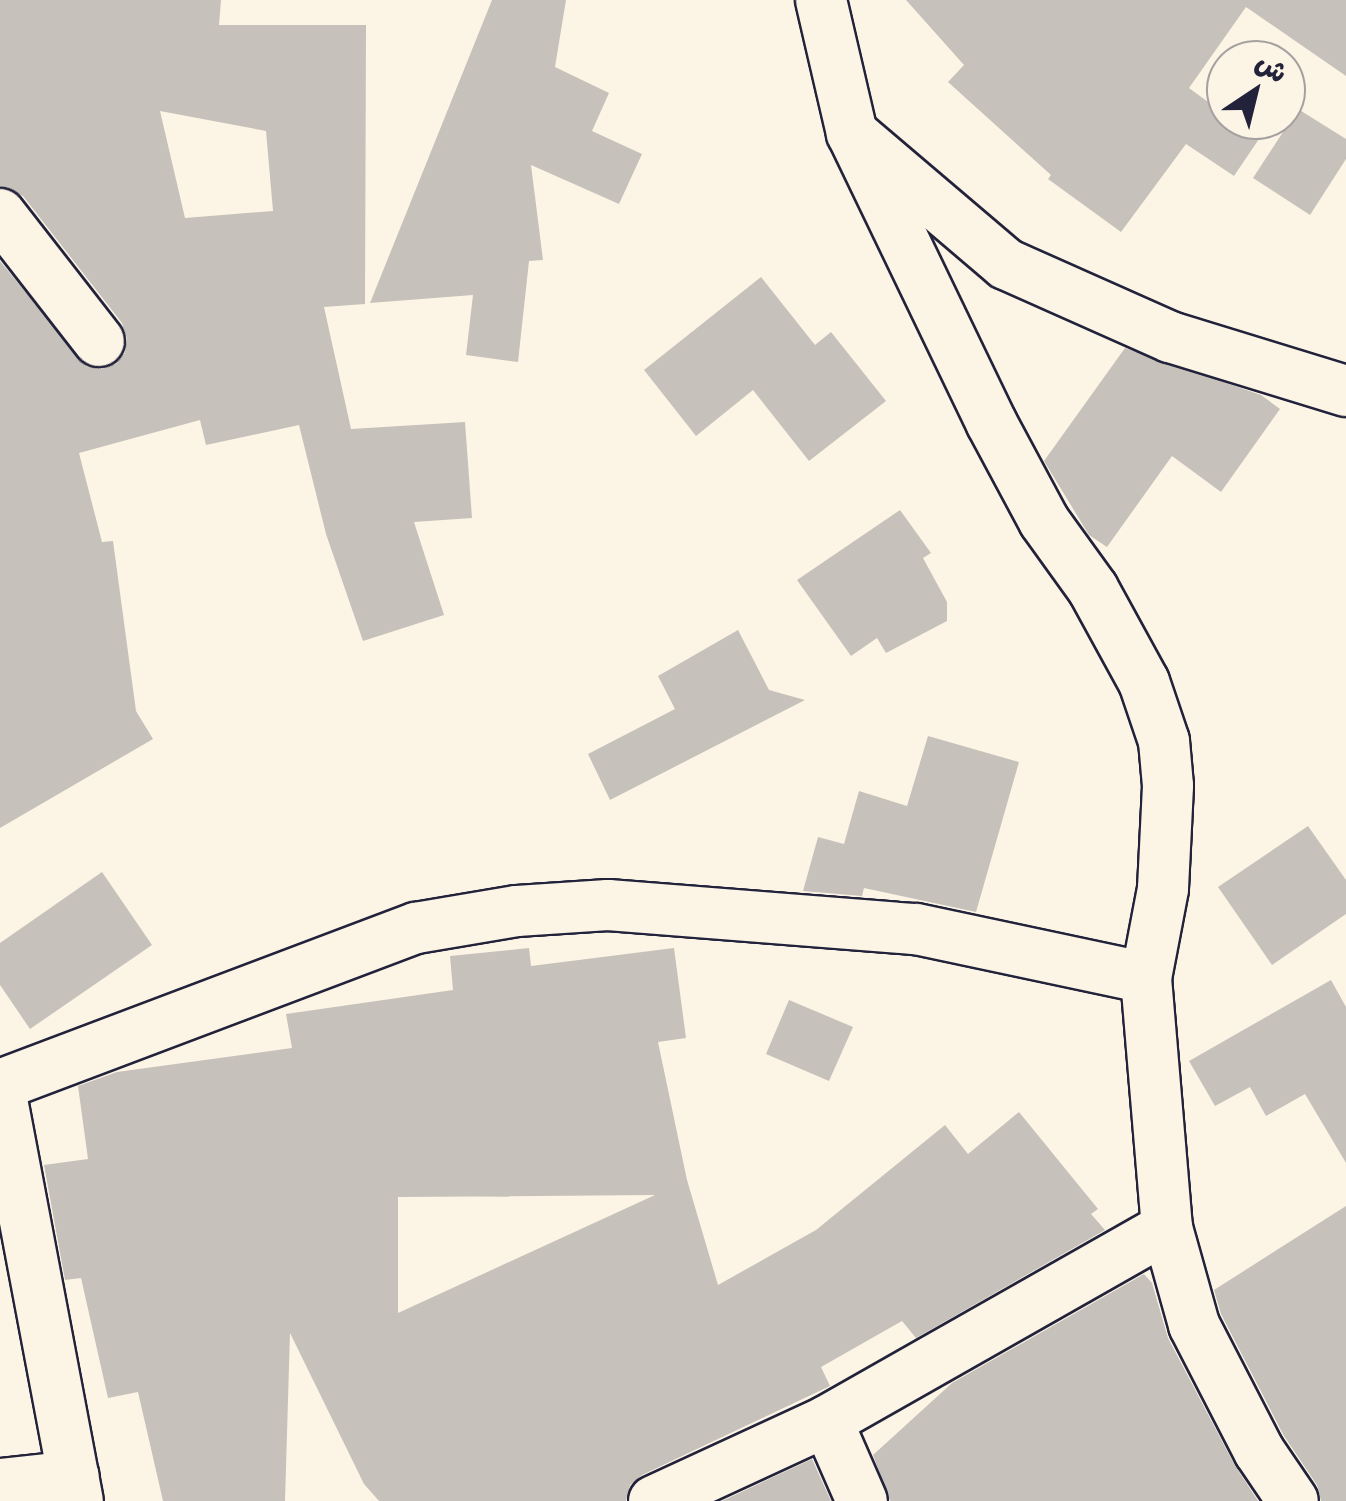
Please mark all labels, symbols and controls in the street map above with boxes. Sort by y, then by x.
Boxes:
north arrow [1206,40,1306,140]
text: ش [1249,43,1296,91]

